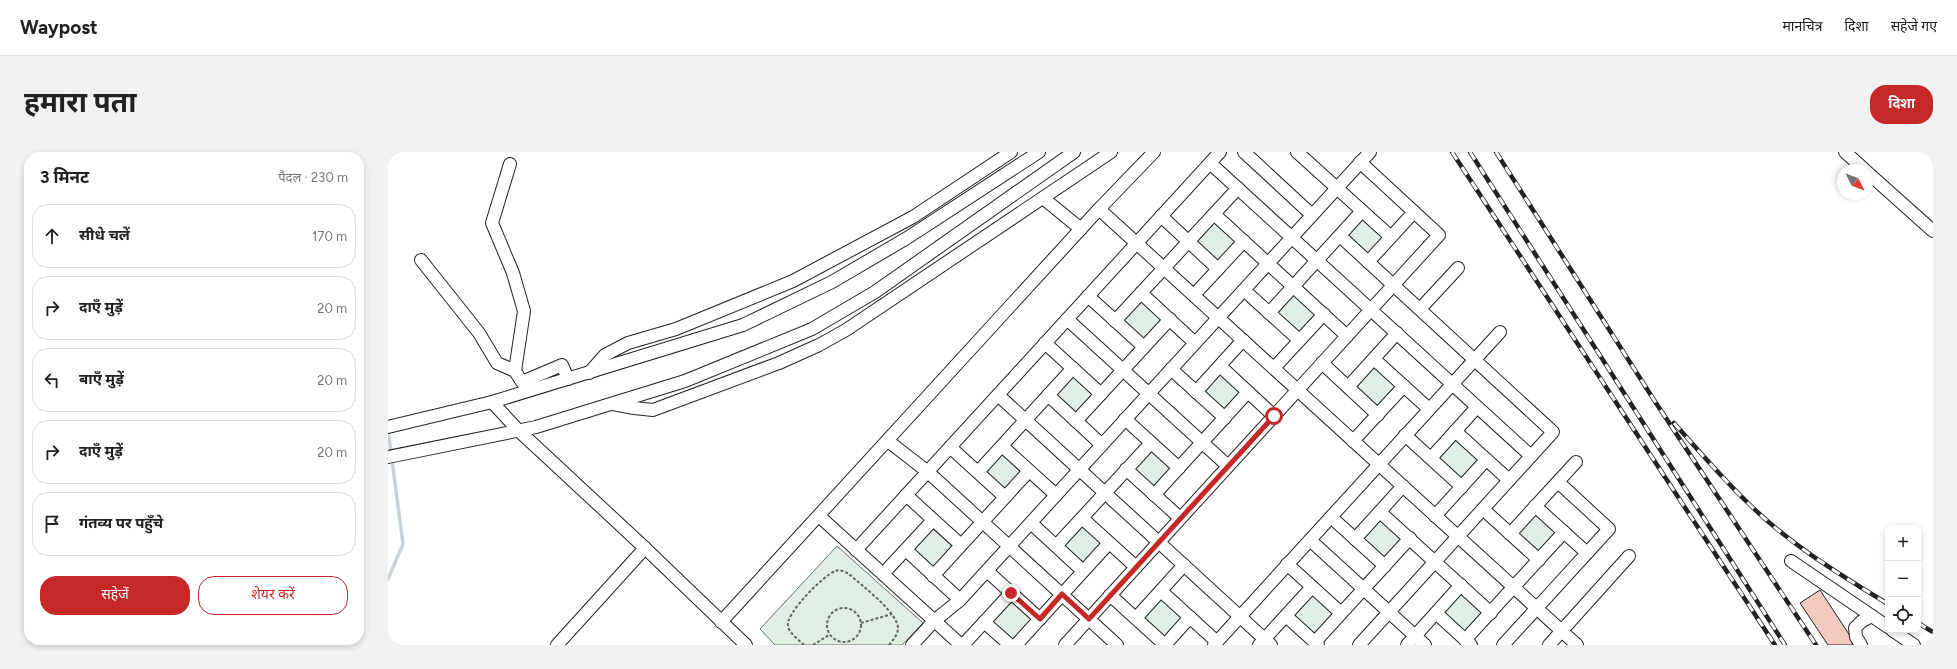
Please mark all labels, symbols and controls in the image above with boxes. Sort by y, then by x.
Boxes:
text: Waypost [20,16,98,39]
text: मानचित्र [1782,18,1822,35]
text: दिशा [1844,18,1869,35]
text: सहेजे गए [1891,18,1937,35]
text: हमारा पता [24,85,136,119]
button: दिशा [1870,85,1933,124]
north arrow [1837,164,1873,200]
text: 3 मिनट [40,167,89,187]
text: पैदल · 230 m [278,170,348,185]
icon: ahead [41,225,63,247]
text: सीधे चलें [79,226,130,244]
text: 170 m [312,229,347,244]
icon: right [41,297,63,319]
text: दाएँ मुड़ें [79,298,123,316]
text: 20 m [317,301,347,316]
icon: left [41,369,63,391]
text: बाएँ मुड़ें [79,370,124,388]
text: 20 m [317,373,347,388]
route start [1265,407,1283,425]
icon: right [41,441,63,463]
text: दाएँ मुड़ें [79,442,123,460]
text: 20 m [317,445,347,460]
icon: arrive [41,513,63,535]
text: गंतव्य पर पहुँचे [79,514,163,532]
map controls [1885,525,1921,633]
button: + [1885,525,1921,561]
button: − [1885,561,1921,597]
button: सहेजें [40,576,190,615]
button: शेयर करें [198,576,348,615]
route end [1002,584,1020,602]
button: locate [1885,597,1921,633]

